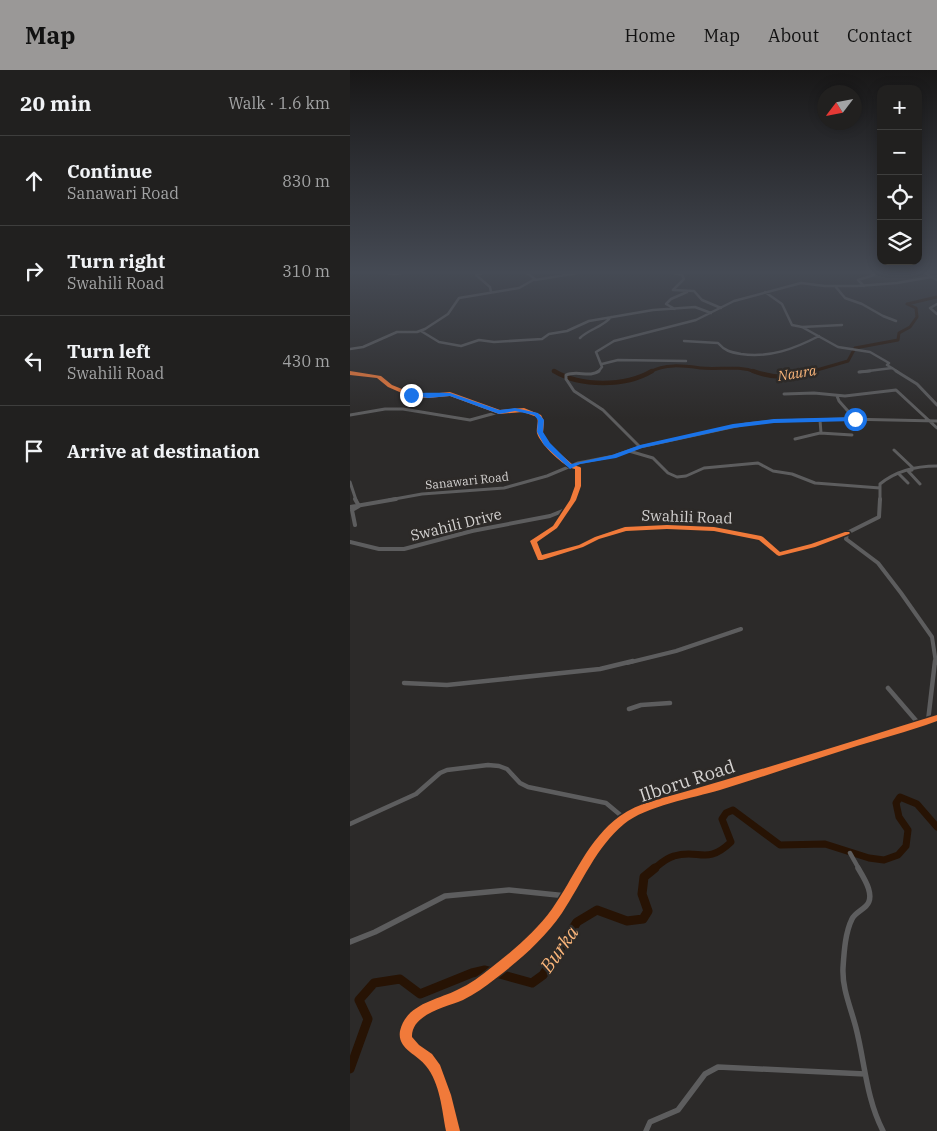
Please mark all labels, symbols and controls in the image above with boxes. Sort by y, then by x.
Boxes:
text: Map [25,19,75,51]
text: Home [624,24,676,47]
text: Map [704,24,740,47]
text: About [768,24,819,47]
text: Contact [847,24,912,47]
north arrow [817,85,862,130]
map controls [877,85,922,265]
button: + [877,85,922,130]
text: 20 min [20,89,91,117]
text: Walk · 1.6 km [228,93,330,113]
button: − [877,130,922,175]
text: Continue [67,159,152,183]
icon: ahead [20,167,48,195]
text: 830 m [282,171,330,191]
button: locate [877,175,922,220]
text: Sanawari Road [67,183,179,203]
button: layers [877,220,922,265]
text: Turn right [67,249,165,273]
icon: right [20,257,48,285]
text: 310 m [282,261,330,281]
text: Swahili Road [67,273,164,293]
text: Turn left [67,339,150,363]
icon: left [20,347,48,375]
text: 430 m [282,351,330,371]
water label: Naura [775,361,818,385]
text: Swahili Road [67,363,164,383]
route end [400,384,423,407]
route start [844,408,867,431]
icon: arrive [20,437,48,465]
text: Arrive at destination [67,439,260,463]
street label: Sanawari Road [424,469,510,492]
street label: Swahili Drive [408,504,503,545]
street label: Swahili Road [641,505,733,528]
street label: Ilboru Road [636,754,738,807]
water label: Burka [534,921,584,978]

